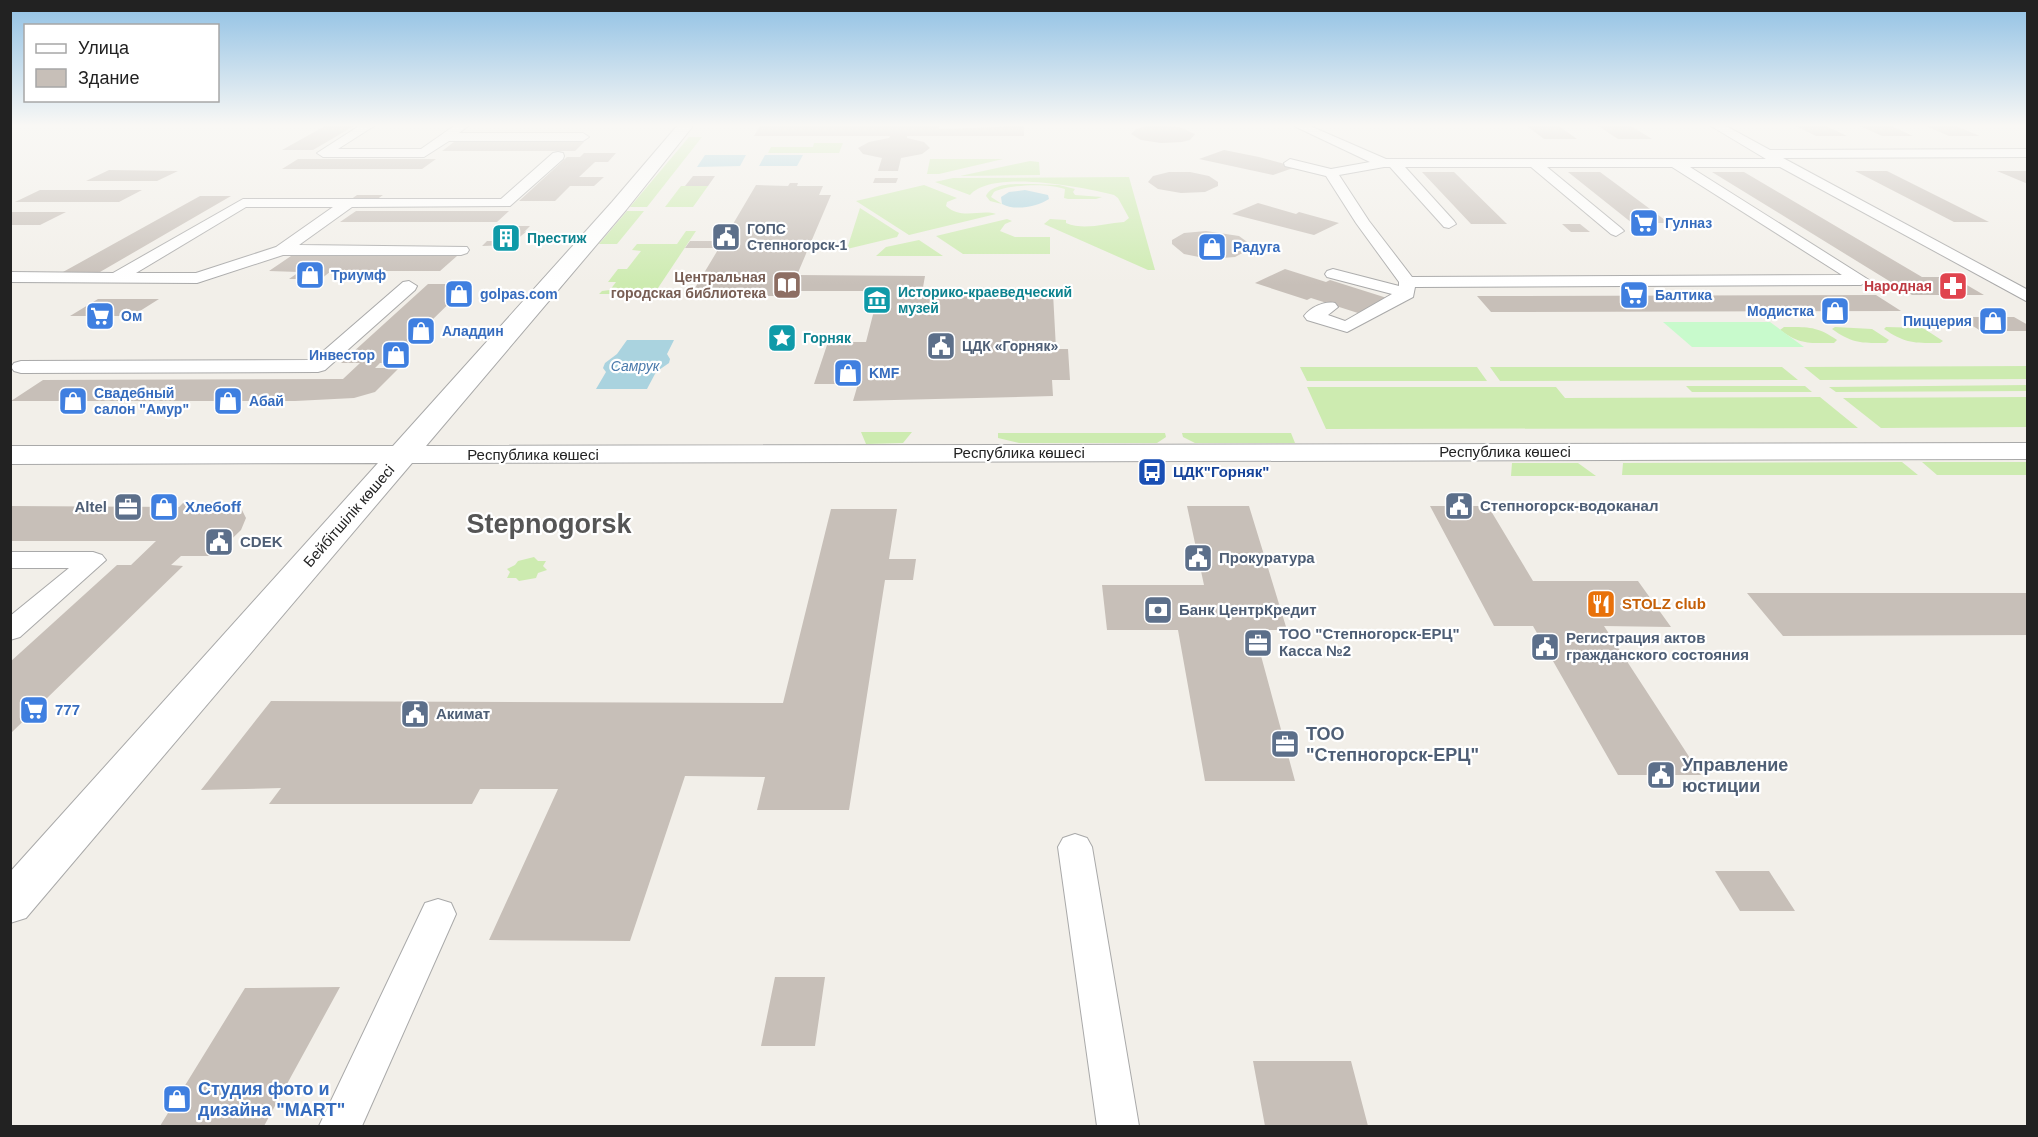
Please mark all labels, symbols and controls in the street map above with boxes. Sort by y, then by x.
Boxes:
legend [24,24,219,102]
text: Улица [78,38,130,58]
text: Здание [78,68,139,88]
supermarket icon: Гулназ [1628,207,1660,239]
place label: Гулназ [1665,215,1712,231]
public building icon: ГОПС Степногорск-1 [710,221,742,253]
place label: ГОПС Степногорск-1 [747,221,847,253]
building icon: Престиж [490,222,522,254]
place label: Престиж [527,230,587,246]
shop icon: Радуга [1196,231,1228,263]
place label: Радуга [1233,239,1281,255]
shop icon: Триумф [294,259,326,291]
place label: Триумф [331,267,386,283]
place label: Центральная городская библиотека [611,269,766,301]
library icon: Центральная городская библиотека [771,269,803,301]
pharmacy icon: Народная [1937,270,1969,302]
shop icon: golpas.com [443,278,475,310]
place label: Народная [1864,278,1932,294]
supermarket icon: Балтика [1618,279,1650,311]
museum icon: Историко-краеведческий музей [861,284,893,316]
place label: Историко-краеведческий музей [898,284,1072,316]
place label: golpas.com [480,286,558,302]
place label: Балтика [1655,287,1712,303]
shop icon: Модистка [1819,295,1851,327]
supermarket icon: Ом [84,300,116,332]
place label: Модистка [1747,303,1814,319]
shop icon: Пиццерия [1977,305,2009,337]
place label: Ом [121,308,142,324]
place label: Пиццерия [1903,313,1972,329]
shop icon: Аладдин [405,315,437,347]
place icon: Горняк [766,322,798,354]
place label: Аладдин [442,323,504,339]
place label: Горняк [803,330,852,346]
public building icon: ЦДК «Горняк» [925,330,957,362]
place label: ЦДК «Горняк» [962,338,1058,354]
shop icon: Инвестор [380,339,412,371]
place label: Инвестор [309,347,375,363]
shop icon: KMF [832,357,864,389]
water label: Самрук [611,358,661,374]
place label: KMF [869,365,900,381]
shop icon: Свадебный салон "Амур" [57,385,89,417]
place label: Свадебный салон "Амур" [94,385,189,417]
shop icon: Абай [212,385,244,417]
place label: Абай [249,393,284,409]
street label: Республика көшесі [1439,443,1571,460]
street label: Республика көшесі [953,444,1085,461]
street label: Республика көшесі [467,446,599,463]
bus stop icon: ЦДК"Горняк" [1136,456,1168,488]
street label: Бейбітшілік көшесі [300,461,398,570]
place label: ЦДК"Горняк" [1173,463,1269,480]
public building icon: Степногорск-водоканал [1443,490,1475,522]
office icon: Altel [112,491,144,523]
shop icon: Хлебoff [148,491,180,523]
place label: Степногорск-водоканал [1480,497,1658,514]
place label: Altel [74,498,107,515]
place label: Хлебoff [185,498,242,515]
district label: Stepnogorsk [466,509,632,539]
public building icon: CDEK [203,526,235,558]
place label: CDEK [240,533,283,550]
public building icon: Прокуратура [1182,542,1214,574]
place label: Прокуратура [1219,549,1315,566]
restaurant icon: STOLZ club [1585,588,1617,620]
bank icon: Банк ЦентрКредит [1142,594,1174,626]
place label: STOLZ club [1622,595,1706,612]
place label: Банк ЦентрКредит [1179,601,1317,618]
place label: ТОО "Степногорск-ЕРЦ" Касса №2 [1279,625,1460,659]
office icon: ТОО "Степногорск-ЕРЦ" Касса №2 [1242,627,1274,659]
place label: Регистрация актов гражданского состояния [1566,629,1749,663]
public building icon: Регистрация актов гражданского состояния [1529,631,1561,663]
supermarket icon: 777 [18,694,50,726]
public building icon: Акимат [399,698,431,730]
place label: 777 [55,701,80,718]
place label: Акимат [436,705,490,722]
place label: ТОО "Степногорск-ЕРЦ" [1306,724,1479,765]
office icon: ТОО "Степногорск-ЕРЦ" [1269,728,1301,760]
place label: Управление юстиции [1682,755,1788,796]
public building icon: Управление юстиции [1645,759,1677,791]
place label: Студия фото и дизайна "MART" [198,1079,345,1120]
shop icon: Студия фото и дизайна "MART" [161,1083,193,1115]

